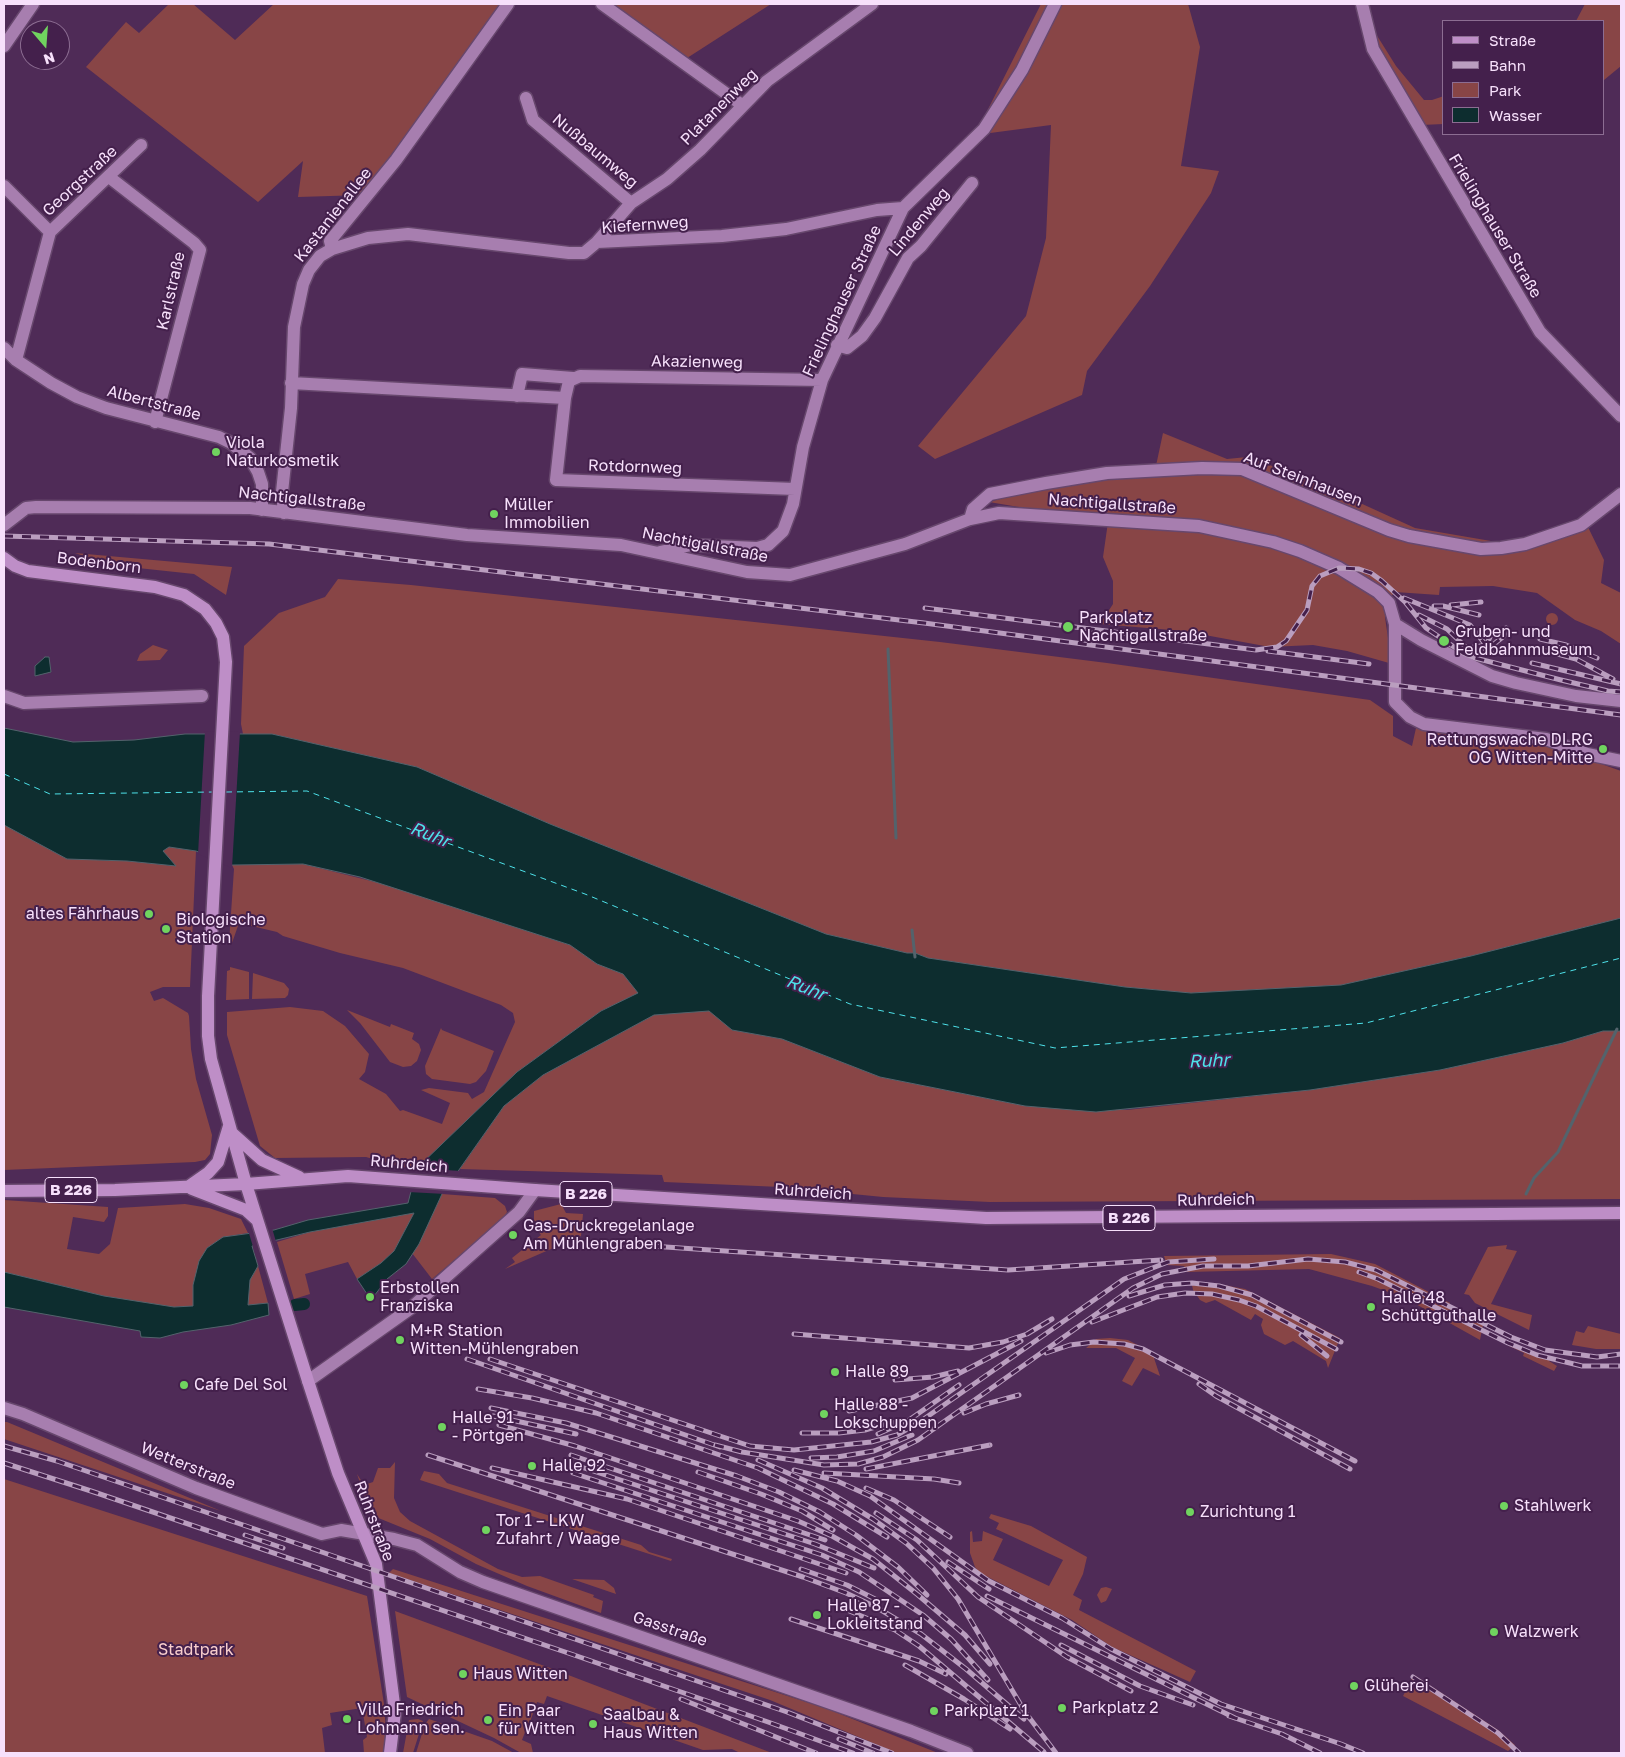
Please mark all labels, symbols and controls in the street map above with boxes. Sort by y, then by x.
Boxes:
north arrow [20,20,70,70]
legend [1442,20,1605,135]
text: Straße [1489,31,1536,49]
text: N [42,49,57,69]
text: Bahn [1489,56,1526,74]
street label: Platanenweg [677,65,761,149]
text: Park [1489,81,1521,99]
text: Wasser [1489,106,1542,124]
street label: Nußbaumweg [548,110,642,192]
street label: Georgstraße [39,142,121,220]
street label: Frielinghauser Straße [1444,150,1546,302]
street label: Kastanienallee [290,164,376,266]
street label: Lindenweg [885,184,953,260]
street label: Kiefernweg [601,212,689,238]
street label: Frielinghauser Straße [798,222,886,380]
street label: Karlstraße [153,250,189,332]
street label: Akazienweg [651,352,743,372]
street label: Albertstraße [105,381,203,425]
place label: Viola Naturkosmetik [226,433,339,471]
marker: Viola Naturkosmetik [210,446,222,458]
street label: Auf Steinhausen [1241,447,1365,511]
street label: Rotdornweg [588,456,682,478]
street label: Nachtigallstraße [237,483,367,515]
street label: Nachtigallstraße [1048,490,1176,518]
place label: Müller Immobilien [504,495,590,533]
marker: Müller Immobilien [488,508,500,520]
street label: Nachtigallstraße [640,523,770,567]
street label: Bodenborn [56,548,142,578]
place label: Parkplatz Nachtigallstraße [1079,608,1207,646]
marker: Parkplatz Nachtigallstraße [1061,620,1075,634]
place label: Gruben- und Feldbahnmuseum [1455,622,1592,660]
marker: Gruben- und Feldbahnmuseum [1437,634,1451,648]
place label: Rettungswache DLRG OG Witten-Mitte [1427,730,1593,768]
marker: Rettungswache DLRG OG Witten-Mitte [1597,743,1609,755]
water label: Ruhr [407,818,453,852]
place label: altes Fährhaus [26,904,139,924]
marker: altes Fährhaus [143,908,155,920]
place label: Biologische Station [176,910,266,948]
marker: Biologische Station [160,923,172,935]
water label: Ruhr [783,970,829,1006]
water label: Ruhr [1188,1049,1230,1073]
street label: Ruhrdeich [369,1151,449,1177]
road number: B 226 [45,1178,97,1202]
street label: Ruhrdeich [773,1180,853,1204]
road number: B 226 [560,1182,612,1206]
street label: Ruhrdeich [1177,1190,1255,1210]
road number: B 226 [1103,1206,1155,1230]
place label: Gas-Druckregelanlage Am Mühlengraben [523,1216,695,1254]
marker: Gas-Druckregelanlage Am Mühlengraben [507,1229,519,1241]
place label: Erbstollen Franziska [380,1278,460,1316]
place label: Halle 48 Schüttguthalle [1381,1288,1496,1326]
marker: Erbstollen Franziska [364,1291,376,1303]
marker: Halle 48 Schüttguthalle [1365,1301,1377,1313]
place label: M+R Station Witten-Mühlengraben [410,1321,579,1359]
marker: M+R Station Witten-Mühlengraben [394,1334,406,1346]
place label: Halle 89 [845,1362,909,1382]
marker: Halle 89 [829,1366,841,1378]
place label: Cafe Del Sol [194,1375,287,1395]
marker: Cafe Del Sol [178,1379,190,1391]
place label: Halle 88 - Lokschuppen [834,1395,937,1433]
place label: Halle 91 - Pörtgen [452,1408,524,1446]
marker: Halle 88 - Lokschuppen [818,1408,830,1420]
marker: Halle 91 - Pörtgen [436,1421,448,1433]
street label: Wetterstraße [138,1438,238,1494]
place label: Halle 92 [542,1456,606,1476]
marker: Halle 92 [526,1460,538,1472]
street label: Ruhrstraße [350,1478,398,1564]
place label: Stahlwerk [1514,1496,1592,1516]
marker: Stahlwerk [1498,1500,1510,1512]
place label: Zurichtung 1 [1200,1502,1295,1522]
marker: Zurichtung 1 [1184,1506,1196,1518]
place label: Tor 1 – LKW Zufahrt / Waage [496,1511,620,1549]
marker: Tor 1 – LKW Zufahrt / Waage [480,1524,492,1536]
place label: Halle 87 - Lokleitstand [827,1596,923,1634]
street label: Gasstraße [630,1607,710,1651]
marker: Halle 87 - Lokleitstand [811,1609,823,1621]
place label: Walzwerk [1504,1622,1579,1642]
marker: Walzwerk [1488,1626,1500,1638]
park label: Stadtpark [158,1640,234,1660]
place label: Haus Witten [473,1664,568,1684]
marker: Haus Witten [457,1668,469,1680]
place label: Glüherei [1364,1676,1429,1696]
marker: Glüherei [1348,1680,1360,1692]
place label: Parkplatz 2 [1072,1698,1159,1718]
place label: Villa Friedrich Lohmann sen. [357,1700,465,1738]
place label: Ein Paar für Witten [498,1701,575,1739]
place label: Parkplatz 1 [944,1701,1029,1721]
marker: Parkplatz 2 [1056,1702,1068,1714]
place label: Saalbau & Haus Witten [603,1705,698,1743]
marker: Parkplatz 1 [928,1705,940,1717]
marker: Villa Friedrich Lohmann sen. [341,1713,353,1725]
marker: Ein Paar für Witten [482,1714,494,1726]
marker: Saalbau & Haus Witten [587,1718,599,1730]

